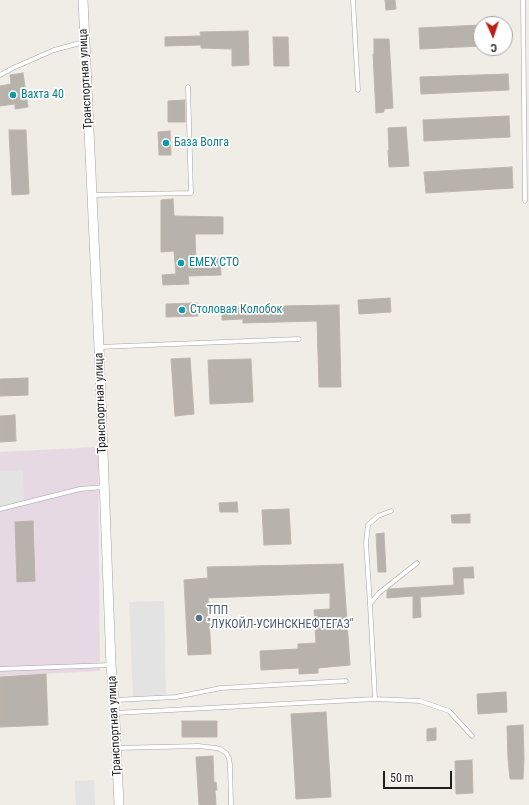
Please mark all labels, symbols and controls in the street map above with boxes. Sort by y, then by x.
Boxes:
north arrow [473,16,513,56]
street label: Транспортная улица [76,28,96,130]
text: С [490,41,497,54]
place label: Вахта 40 [21,88,64,102]
marker: Вахта 40 [8,90,18,100]
place label: База Волга [174,136,229,150]
marker: База Волга [161,138,171,148]
place label: EMEX СТО [189,256,239,270]
marker: EMEX СТО [176,258,186,268]
place label: Столовая Колобок [190,303,282,317]
marker: Столовая Колобок [177,305,187,315]
street label: Транспортная улица [92,352,110,454]
place label: ТПП "ЛУКОЙЛ-УСИНСКНЕФТЕГАЗ" [207,604,353,632]
marker: ТПП "ЛУКОЙЛ-УСИНСКНЕФТЕГАЗ" [194,613,204,623]
street label: Транспортная улица [105,675,125,777]
scale bar [385,763,454,789]
text: 50 m [390,771,414,785]

